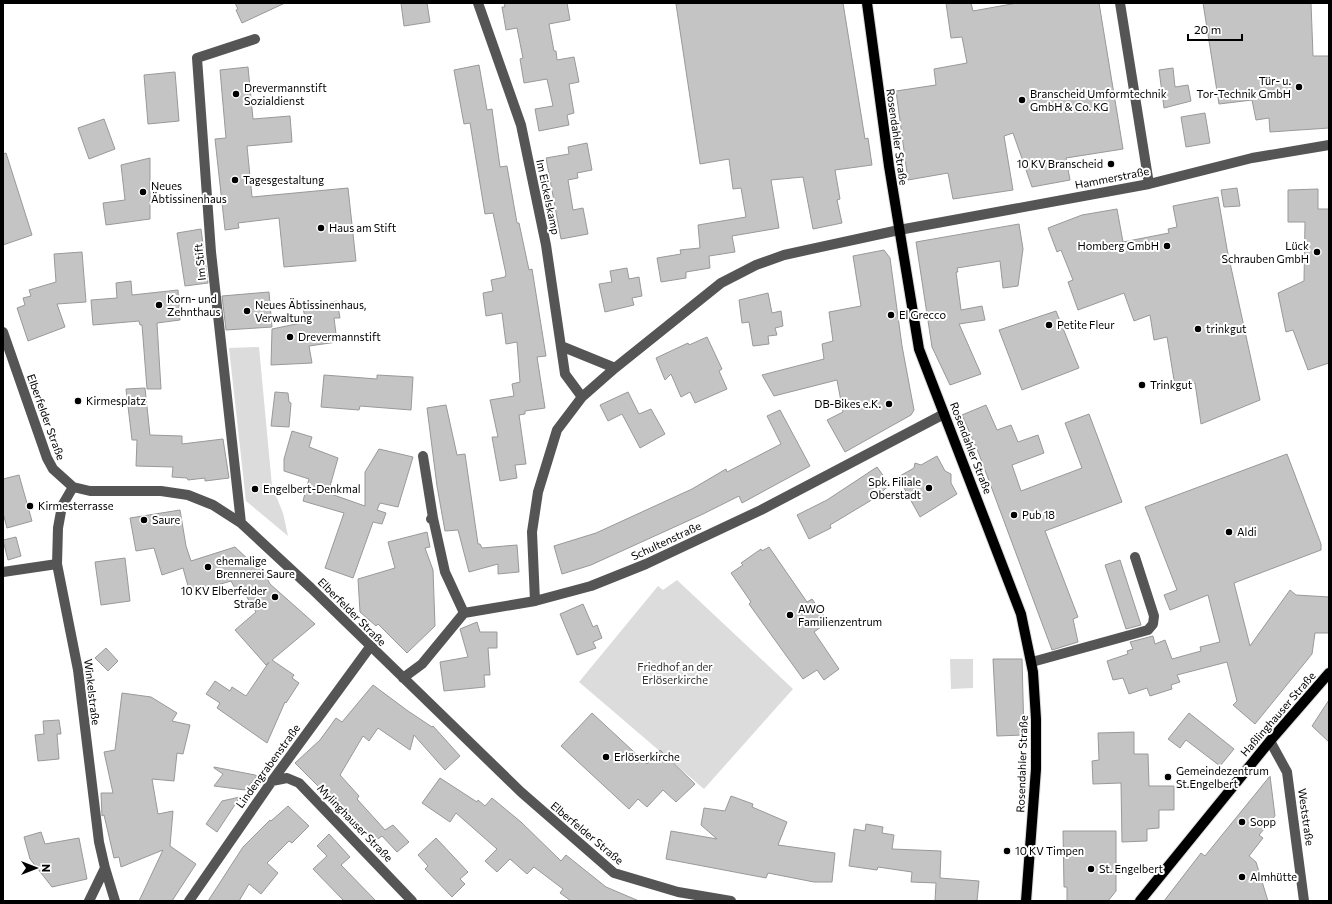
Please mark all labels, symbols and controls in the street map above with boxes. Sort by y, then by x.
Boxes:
scale bar [1188,16,1242,42]
text: 20 m [1194,22,1221,36]
place label: Tür- u. Tor-Technik GmbH [1196,74,1291,100]
place label: Drevermannstift Sozialdienst [244,81,327,107]
marker: Tür- u. Tor-Technik GmbH [1294,82,1304,92]
place label: Branscheid Umformtechnik GmbH & Co. KG [1030,87,1167,113]
street label: Rosendahler Straße [884,88,911,186]
marker: Drevermannstift Sozialdienst [231,89,241,99]
marker: Branscheid Umformtechnik GmbH & Co. KG [1017,95,1027,105]
place label: 10 KV Branscheid [1017,157,1103,170]
street label: Im Eickelskamp [534,158,563,236]
marker: 10 KV Branscheid [1106,159,1116,169]
street label: Hammerstraße [1074,164,1150,191]
place label: Tagesgestaltung [243,173,324,186]
marker: Tagesgestaltung [230,175,240,185]
place label: Neues Äbtissinenhaus [151,179,227,205]
marker: Neues Äbtissinenhaus [138,187,148,197]
place label: Haus am Stift [329,221,397,234]
marker: Haus am Stift [316,223,326,233]
place label: Homberg GmbH [1077,239,1159,252]
place label: Lück Schrauben GmbH [1221,239,1309,265]
marker: Homberg GmbH [1162,241,1172,251]
street label: Im Stift [191,242,208,281]
marker: Lück Schrauben GmbH [1312,247,1322,257]
place label: Korn- und Zehnthaus [167,292,221,318]
place label: Neues Äbtissinenhaus, Verwaltung [255,297,366,324]
marker: Korn- und Zehnthaus [154,300,164,310]
marker: Neues Äbtissinenhaus, Verwaltung [242,306,252,316]
place label: El Grecco [899,308,946,321]
marker: El Grecco [886,310,896,320]
place label: Petite Fleur [1057,318,1115,331]
marker: Petite Fleur [1044,320,1054,330]
place label: trinkgut [1206,322,1247,335]
marker: trinkgut [1193,324,1203,334]
place label: Drevermannstift [298,330,381,343]
marker: Drevermannstift [285,332,295,342]
street label: Elberfelder Straße [25,372,68,462]
place label: Trinkgut [1150,378,1193,391]
marker: Trinkgut [1137,380,1147,390]
place label: Kirmesplatz [86,394,147,407]
marker: Kirmesplatz [73,396,83,406]
place label: DB-Bikes e.K. [814,397,881,410]
marker: DB-Bikes e.K. [884,399,894,409]
street label: Rosendahler Straße [948,400,995,496]
place label: Spk. Filiale Oberstadt [868,475,921,501]
place label: Engelbert-Denkmal [263,482,360,495]
marker: Spk. Filiale Oberstadt [924,483,934,493]
marker: Engelbert-Denkmal [250,484,260,494]
place label: Kirmesterrasse [38,499,114,512]
marker: Kirmesterrasse [25,501,35,511]
place label: Pub 18 [1022,508,1055,521]
marker: Pub 18 [1009,510,1019,520]
place label: Saure [152,513,181,526]
marker: Saure [139,515,149,525]
street label: Schultenstraße [629,519,703,562]
place label: Aldi [1237,525,1257,538]
marker: Aldi [1224,527,1234,537]
place label: ehemalige Brennerei Saure [216,554,295,580]
marker: ehemalige Brennerei Saure [203,562,213,572]
street label: Elberfelder Straße [316,575,389,648]
place label: 10 KV Elberfelder Straße [181,584,268,610]
marker: 10 KV Elberfelder Straße [270,592,280,602]
place label: AWO Familienzentrum [798,602,882,628]
marker: AWO Familienzentrum [785,610,795,620]
street label: Winkelstraße [82,658,103,726]
park label: Friedhof an der Erlöserkirche [637,660,713,686]
street label: Haßlinghauser Straße [1237,669,1318,758]
street label: Rosendahler Straße [1013,715,1030,813]
street label: Lindengrabenstraße [233,721,303,810]
place label: Erlöserkirche [614,750,680,763]
marker: Erlöserkirche [601,752,611,762]
place label: Gemeindezentrum St.Engelbert [1176,764,1269,790]
marker: Gemeindezentrum St.Engelbert [1163,772,1173,782]
street label: Mylinghauser Straße [315,781,396,864]
street label: Weststraße [1296,787,1317,847]
street label: Elberfelder Straße [548,798,626,867]
place label: Sopp [1250,815,1276,828]
marker: Sopp [1237,817,1247,827]
place label: 10 KV Timpen [1015,844,1084,857]
marker: 10 KV Timpen [1002,846,1012,856]
north arrow [16,848,56,888]
place label: St. Engelbert [1099,862,1164,875]
text: N [40,864,53,872]
marker: St. Engelbert [1086,864,1096,874]
place label: Almhütte [1250,870,1297,883]
marker: Almhütte [1237,872,1247,882]

